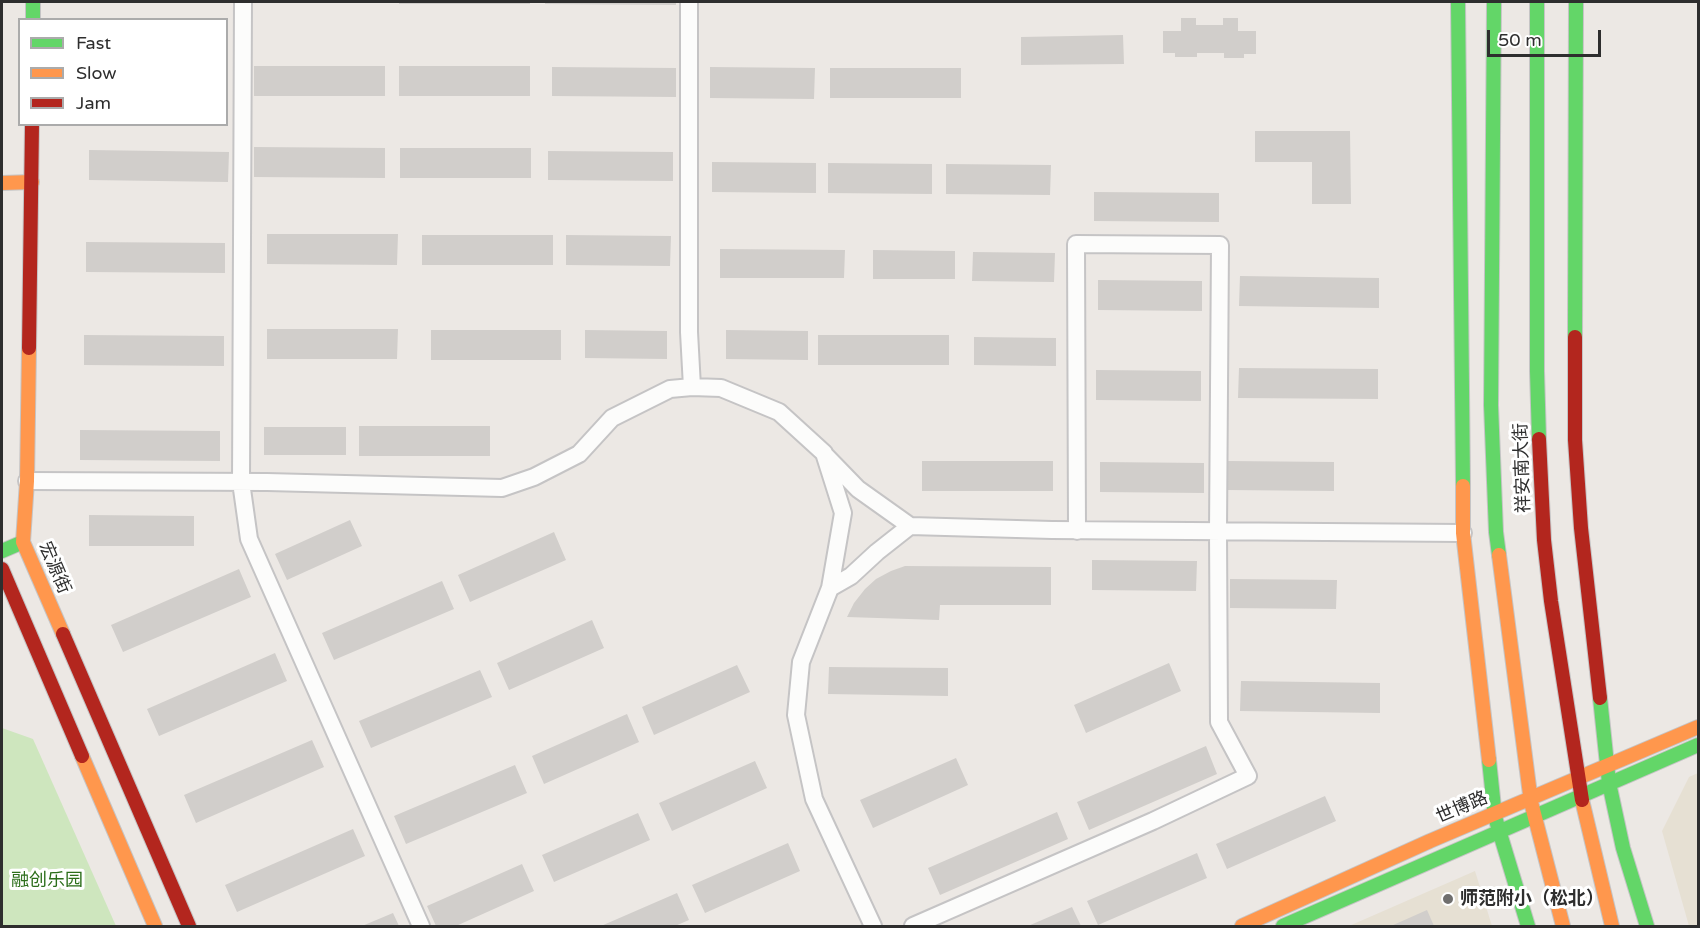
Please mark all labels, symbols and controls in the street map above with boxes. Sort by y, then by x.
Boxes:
legend [18,18,228,126]
scale bar [1490,18,1604,56]
text: 50 m [1498,29,1542,51]
text: Fast [76,32,111,54]
text: Slow [76,62,117,84]
text: Jam [76,92,111,114]
street label: 祥安南大街 [1511,423,1535,513]
street label: 宏源街 [34,539,74,597]
street label: 世博路 [1433,788,1491,828]
park label: 融创乐园 [11,870,83,892]
place label: 师范附小（松北） [1460,888,1604,910]
marker: 师范附小（松北） [1441,892,1455,906]

